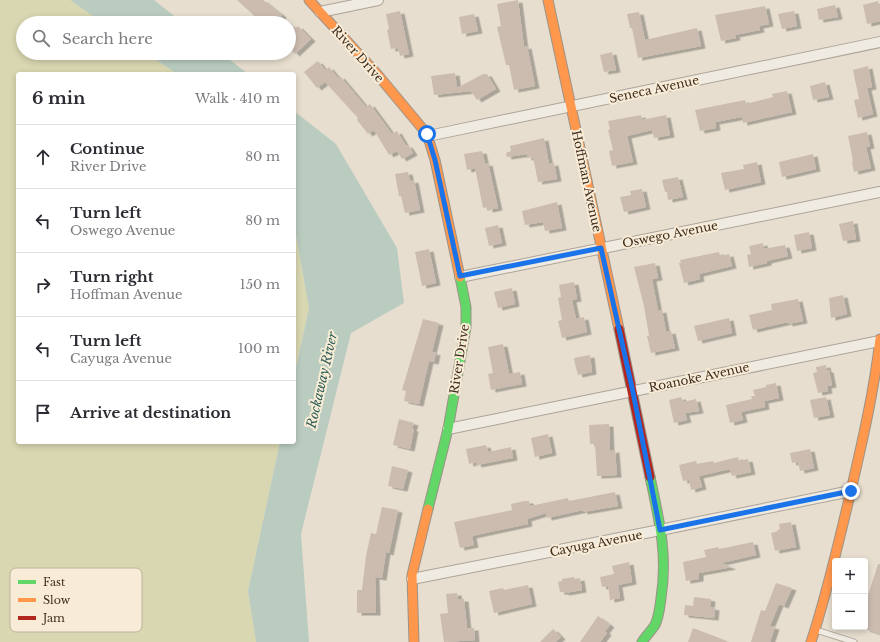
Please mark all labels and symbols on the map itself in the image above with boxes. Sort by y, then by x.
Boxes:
street label: River Drive [329,23,387,85]
street label: Seneca Avenue [608,72,700,106]
route start [418,125,436,143]
street label: Hoffman Avenue [569,129,605,233]
street label: Oswego Avenue [621,217,719,251]
street label: River Drive [446,323,472,395]
water label: Rockaway River [302,329,342,431]
street label: Roanoke Avenue [647,359,751,395]
route end [842,482,860,500]
street label: Cayuga Avenue [548,527,644,559]
legend [10,568,142,632]
text: Fast [43,575,66,589]
text: Slow [43,593,71,607]
text: Jam [41,611,65,625]

